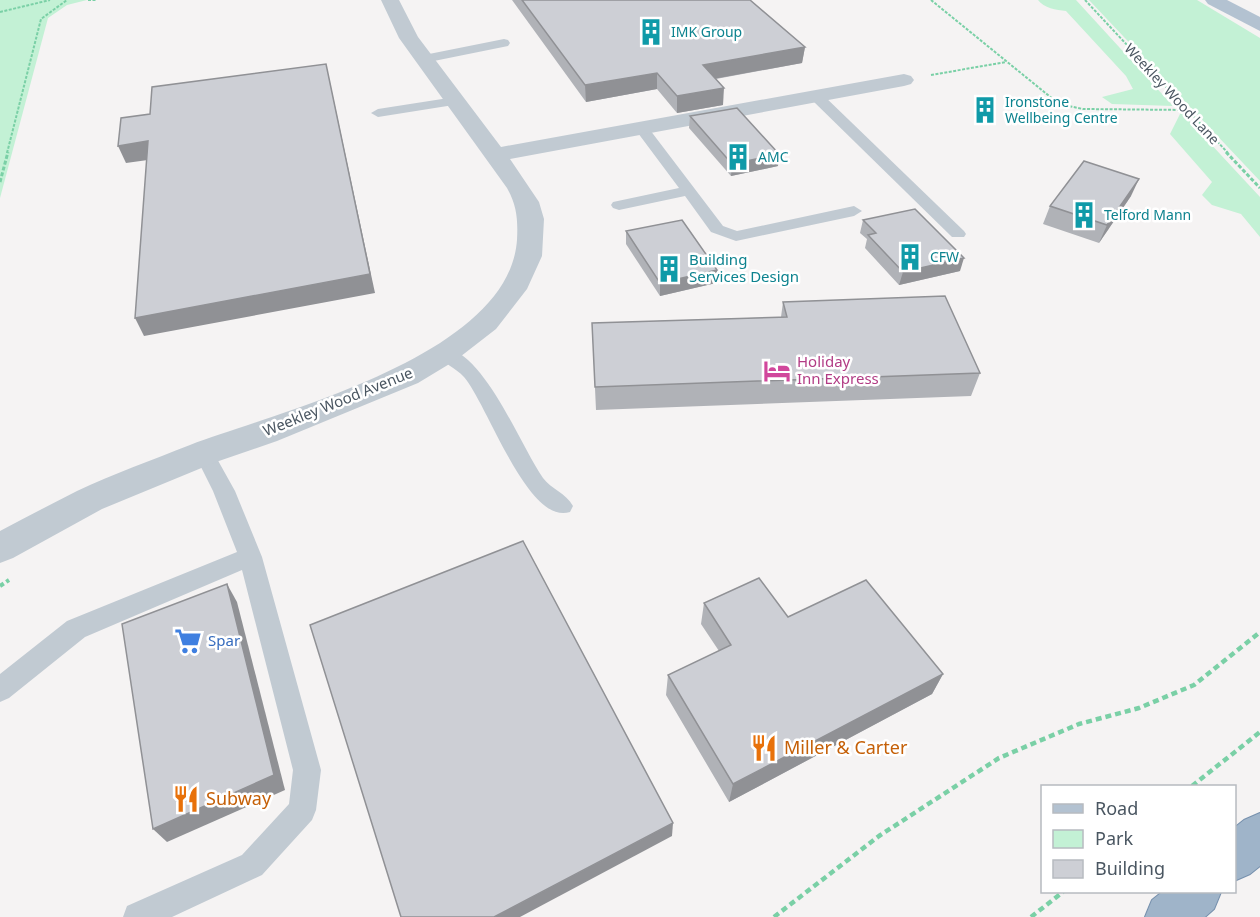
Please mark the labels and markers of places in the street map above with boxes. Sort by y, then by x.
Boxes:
building icon: IMK Group [636,17,666,47]
place label: IMK Group [671,22,742,41]
place label: Ironstone Wellbeing Centre [1005,92,1118,127]
building icon: Ironstone Wellbeing Centre [970,95,1000,125]
building icon: AMC [723,142,753,172]
place label: AMC [758,147,789,166]
building icon: Telford Mann [1069,200,1099,230]
place label: Telford Mann [1104,205,1191,224]
building icon: CFW [895,242,925,272]
place label: CFW [930,247,959,266]
place label: Building Services Design [689,249,799,286]
building icon: Building Services Design [654,254,684,284]
place label: Holiday Inn Express [797,351,879,388]
hotel icon: Holiday Inn Express [762,356,792,386]
supermarket icon: Spar [173,626,203,656]
place label: Spar [208,630,240,650]
restaurant icon: Miller & Carter [749,733,779,763]
place label: Miller & Carter [784,735,908,759]
restaurant icon: Subway [171,784,201,814]
place label: Subway [206,786,272,810]

